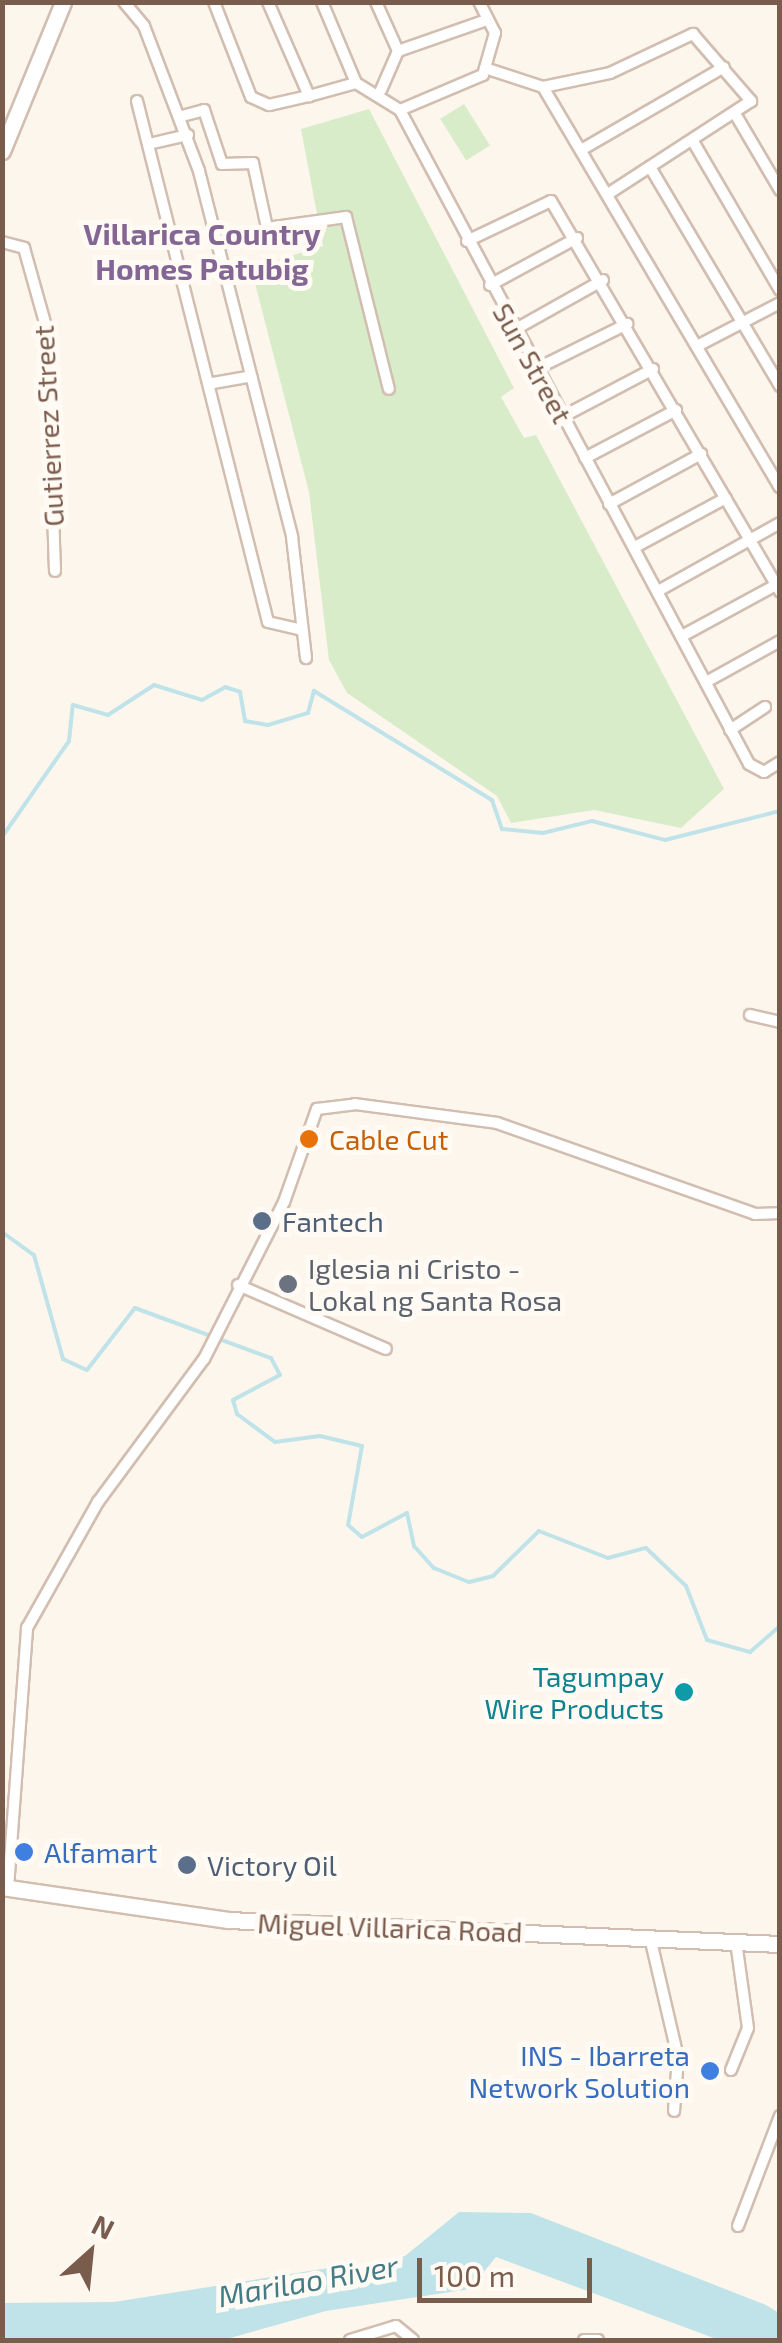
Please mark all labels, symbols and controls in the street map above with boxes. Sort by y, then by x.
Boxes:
district label: Villarica Country Homes Patubig [83,215,321,286]
street label: Sun Street [486,297,580,429]
street label: Gutierrez Street [26,324,70,528]
place label: Cable Cut [329,1122,448,1156]
marker: Cable Cut [298,1128,320,1150]
place label: Fantech [282,1204,384,1238]
marker: Fantech [251,1210,273,1232]
place label: Iglesia ni Cristo - Lokal ng Santa Rosa [308,1251,563,1317]
marker: Iglesia ni Cristo - Lokal ng Santa Rosa [277,1273,299,1295]
place label: Tagumpay Wire Products [484,1659,664,1725]
marker: Tagumpay Wire Products [673,1681,695,1703]
place label: Alfamart [44,1835,157,1869]
marker: Alfamart [13,1841,35,1863]
place label: Victory Oil [207,1848,338,1882]
marker: Victory Oil [176,1854,198,1876]
street label: Miguel Villarica Road [256,1906,524,1948]
place label: INS - Ibarreta Network Solution [468,2038,690,2104]
marker: INS - Ibarreta Network Solution [699,2060,721,2082]
north arrow [40,2203,140,2303]
text: N [87,2207,120,2246]
scale bar [422,2238,597,2300]
water label: Marilao River [215,2246,401,2314]
text: 100 m [434,2257,515,2293]

